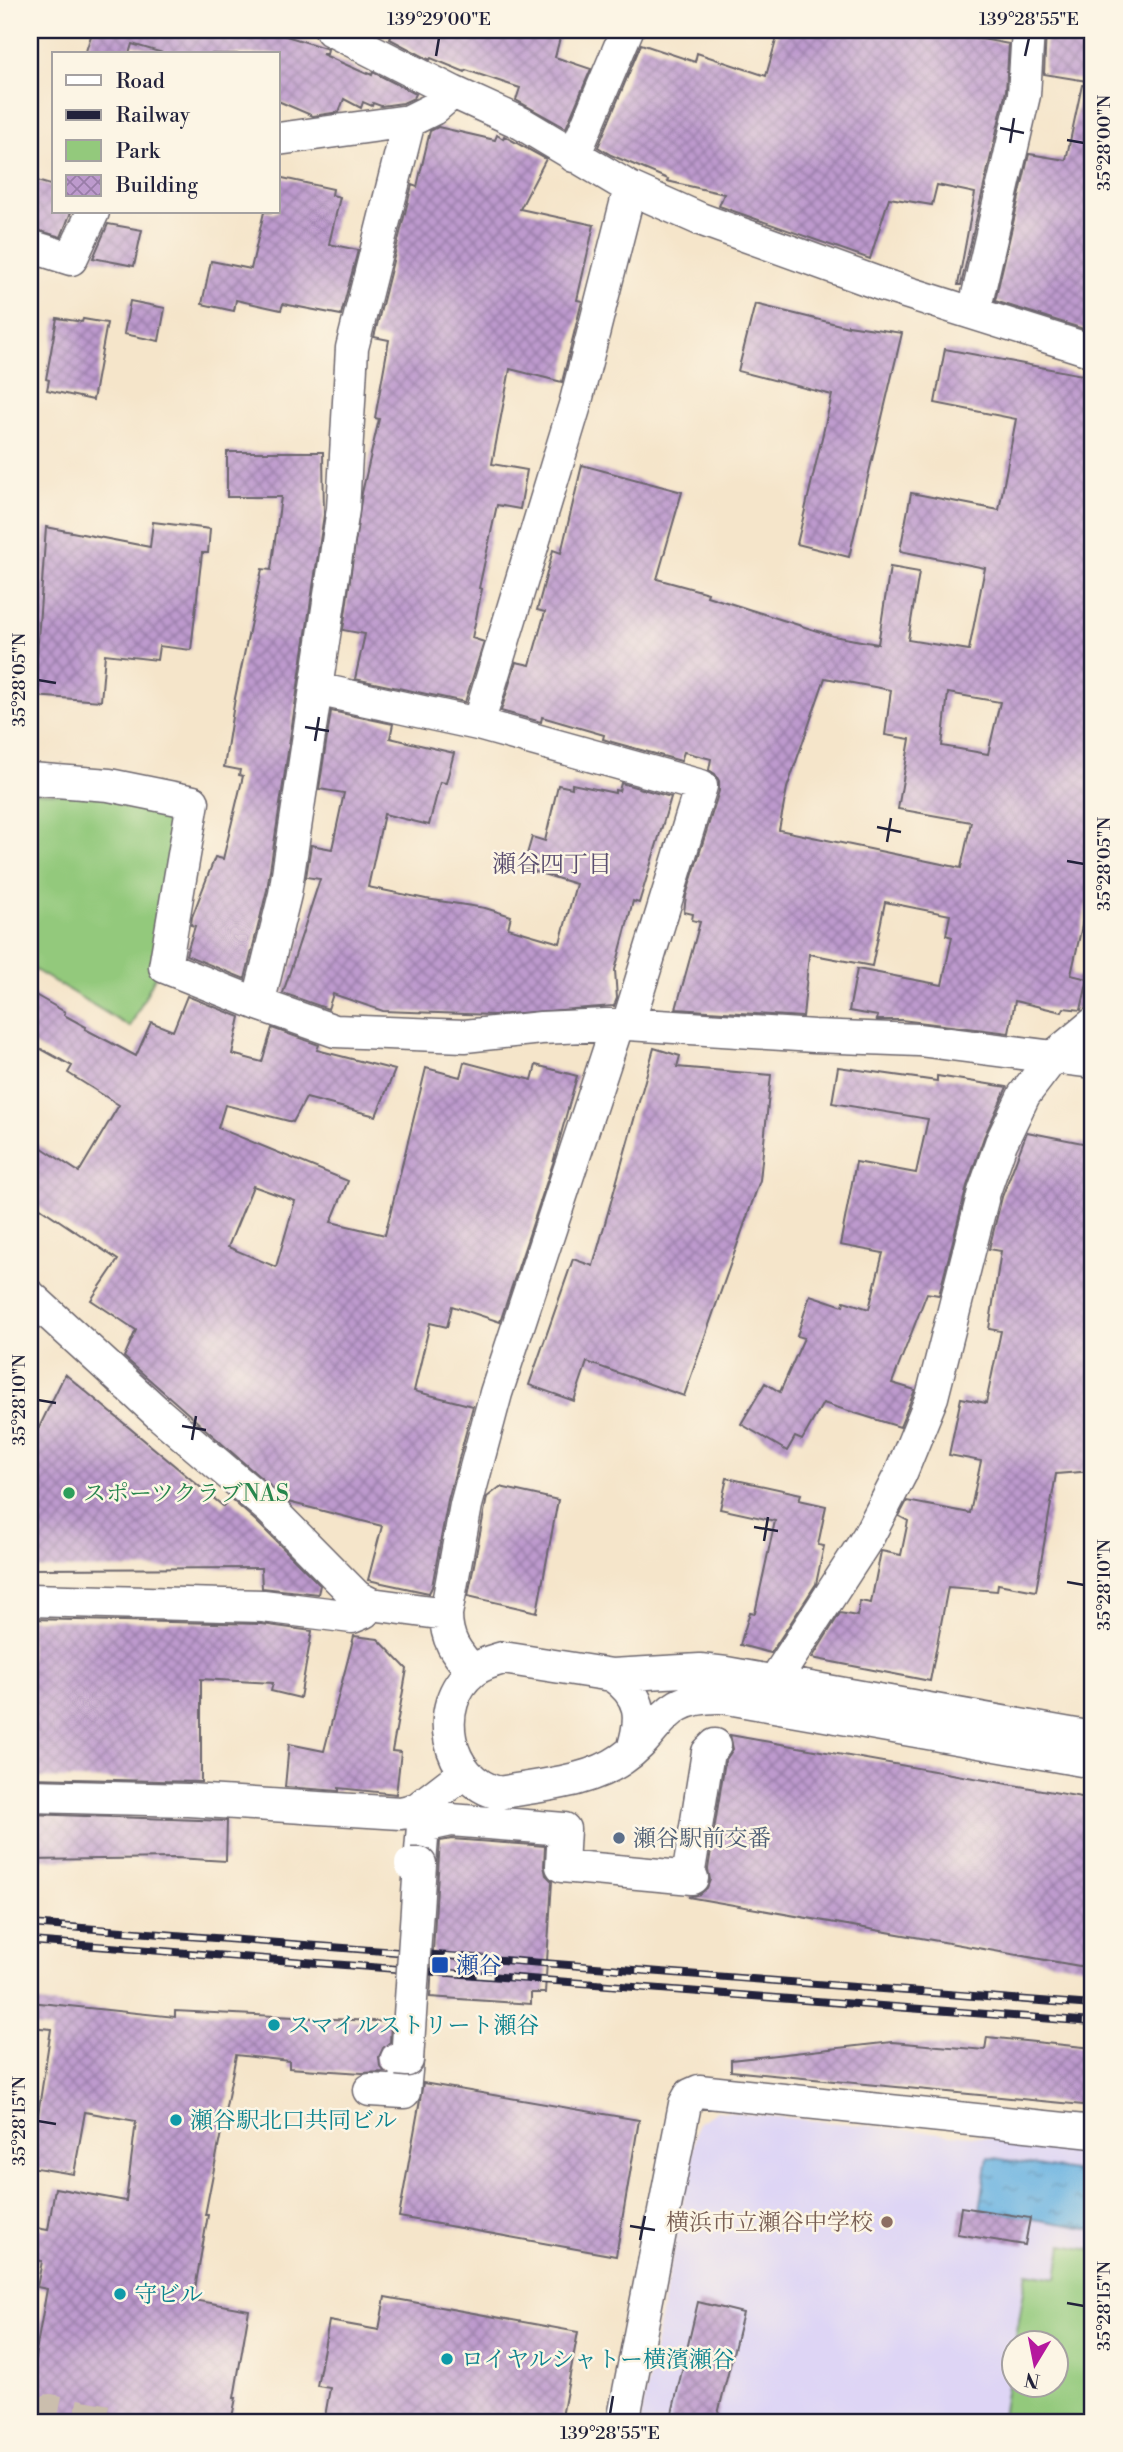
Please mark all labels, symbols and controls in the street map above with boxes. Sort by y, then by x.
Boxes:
text: 139°29'00"E [387,8,491,31]
text: 139°28'55"E [979,8,1079,31]
legend [52,52,280,214]
text: Road [116,69,165,95]
text: 35°28'00"N [1093,94,1116,191]
text: Railway [116,103,191,129]
text: Park [116,139,161,165]
text: Building [115,173,198,199]
text: 35°28'05"N [8,632,31,727]
text: 35°28'05"N [1093,816,1116,911]
district label: 瀬谷四丁目 [492,850,612,880]
text: 35°28'10"N [8,1354,31,1446]
place label: スポーツクラブNAS [83,1480,289,1508]
marker: スポーツクラブNAS [61,1485,77,1501]
text: 35°28'10"N [1093,1539,1116,1631]
place label: 瀬谷駅前交番 [633,1825,771,1853]
marker: 瀬谷駅前交番 [611,1830,627,1846]
place label: 瀬谷 [456,1952,502,1980]
marker: 瀬谷 [430,1955,450,1975]
place label: スマイルストリート瀬谷 [288,2012,539,2040]
marker: スマイルストリート瀬谷 [266,2017,282,2033]
text: 35°28'15"N [8,2075,31,2166]
place label: 瀬谷駅北口共同ビル [190,2107,397,2135]
marker: 瀬谷駅北口共同ビル [168,2112,184,2128]
place label: 横浜市立瀬谷中学校 [666,2209,873,2237]
marker: 横浜市立瀬谷中学校 [879,2214,895,2230]
text: 35°28'15"N [1093,2260,1116,2351]
place label: 守ビル [134,2281,203,2309]
marker: 守ビル [112,2286,128,2302]
north arrow [1000,2330,1070,2400]
place label: ロイヤルシャトー横濱瀬谷 [461,2346,735,2374]
marker: ロイヤルシャトー横濱瀬谷 [439,2351,455,2367]
text: N [1023,2367,1042,2393]
text: 139°28'55"E [560,2422,660,2445]

